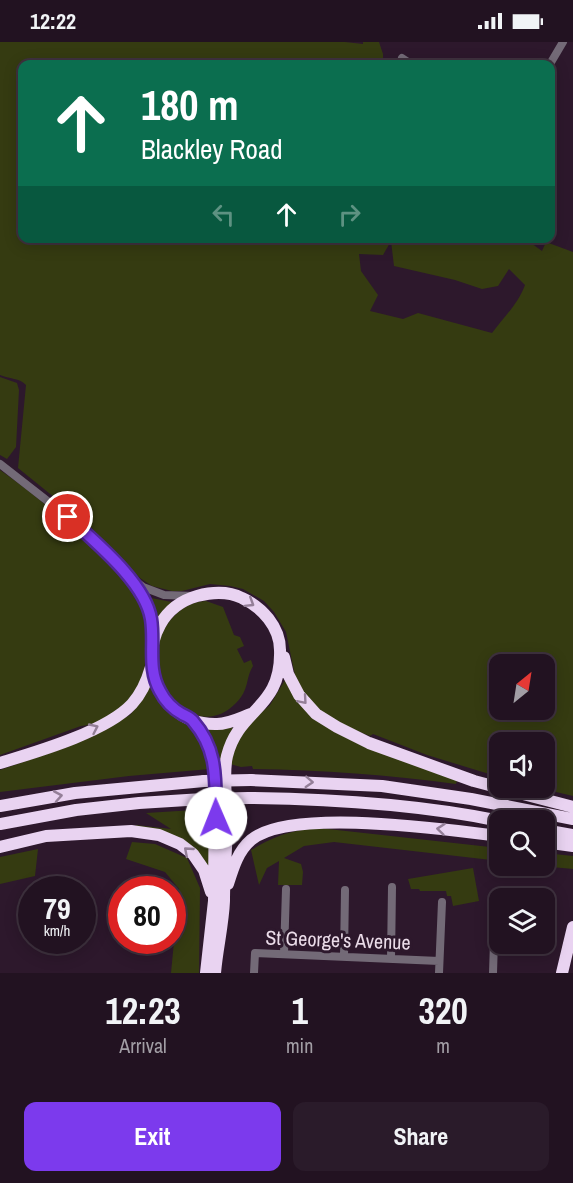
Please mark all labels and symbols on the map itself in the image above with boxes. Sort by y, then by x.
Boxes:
pin [42,491,93,542]
one-way arrow [244,596,254,608]
north arrow [489,654,555,720]
one-way arrow [296,693,307,704]
one-way arrow [88,723,99,735]
one-way arrow [305,775,314,788]
position arrow [184,786,248,850]
one-way arrow [52,790,62,803]
one-way arrow [437,823,446,836]
one-way arrow [183,847,194,858]
speed limit sign: 80 [108,876,186,954]
street label: St George's Avenue [265,923,411,956]

